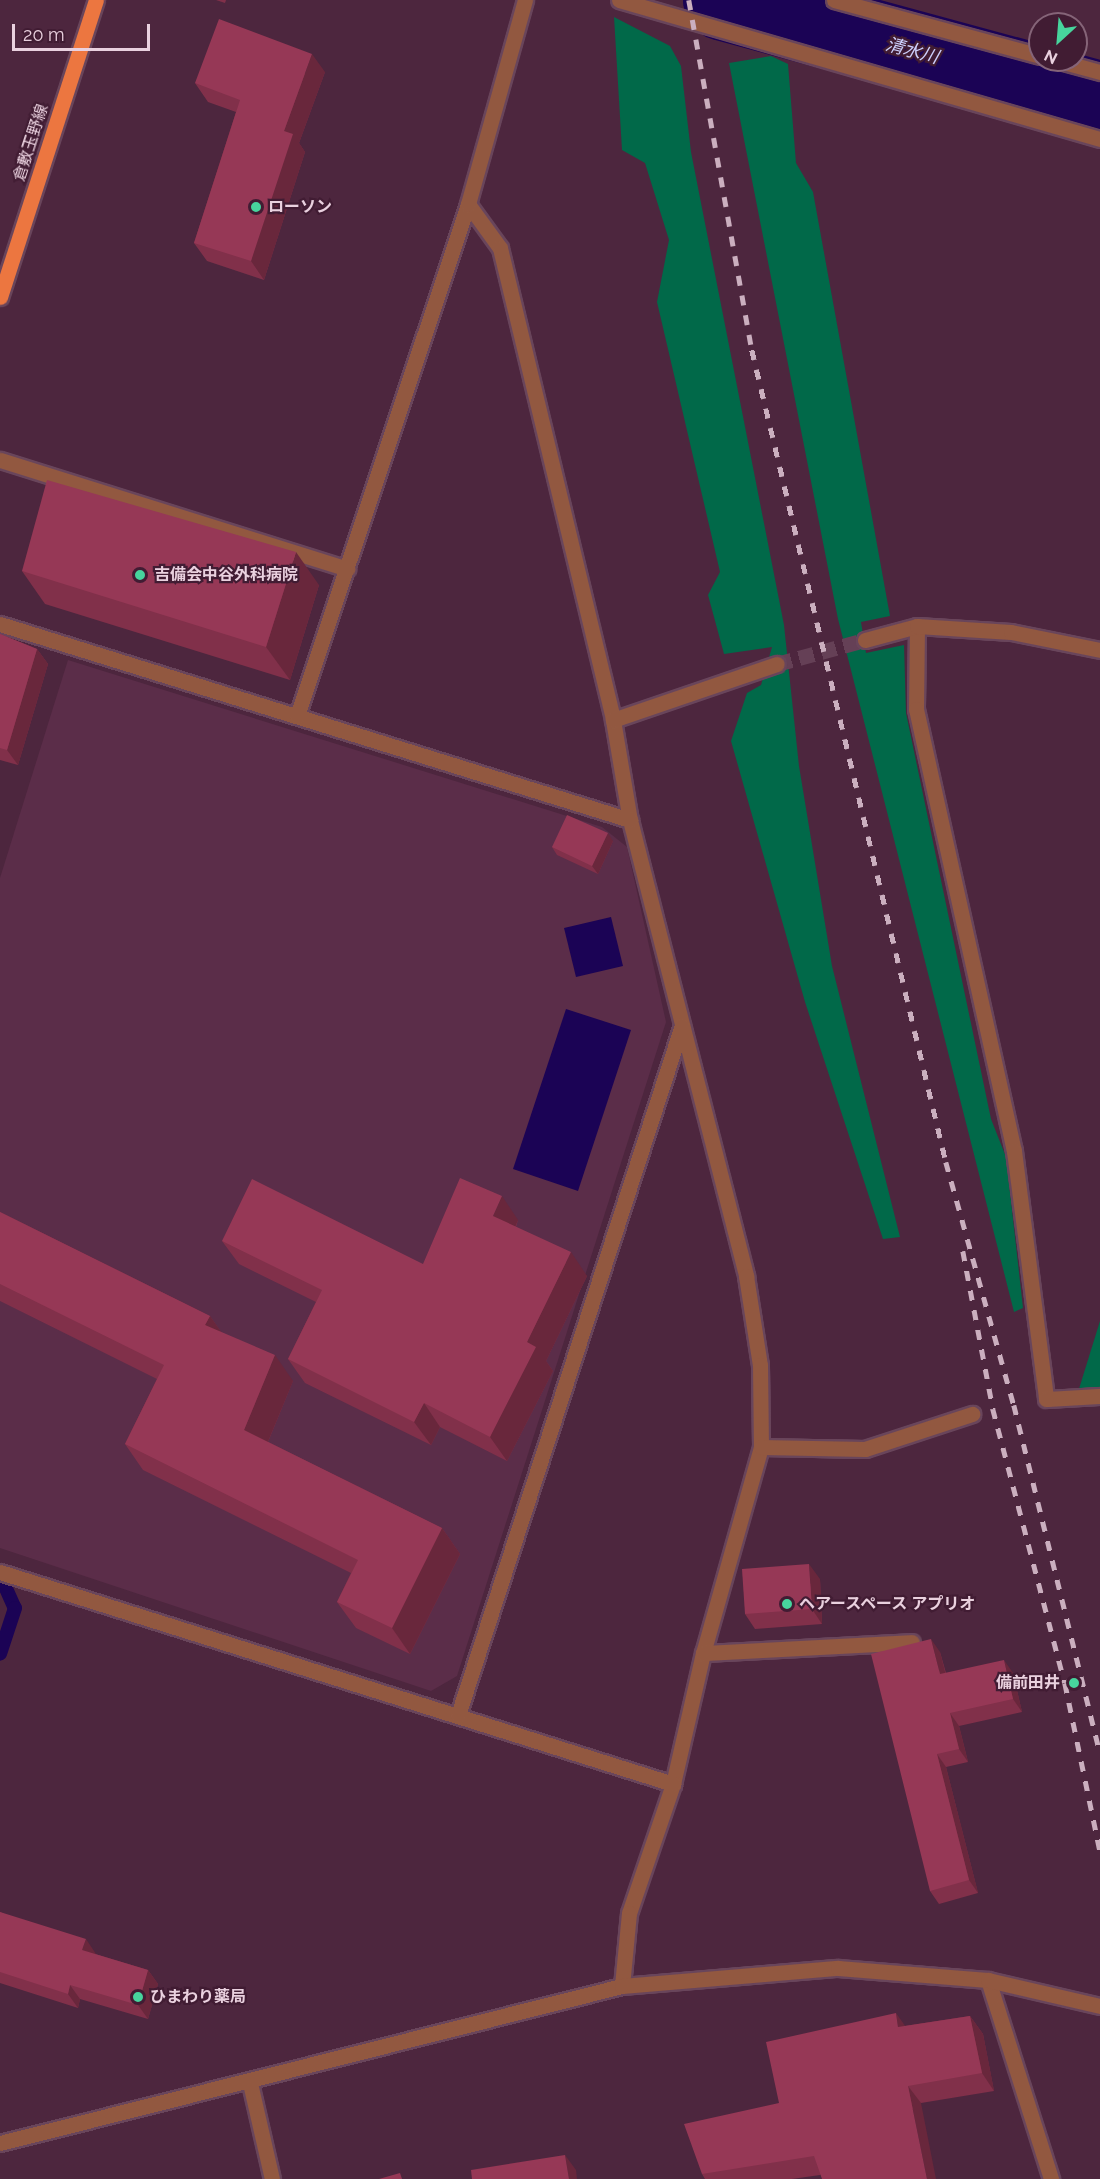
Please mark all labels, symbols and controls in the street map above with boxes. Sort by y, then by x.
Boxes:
scale bar [15,12,153,50]
north arrow [1028,12,1088,72]
text: 20 m [23,24,65,45]
water label: 清水川 [883,34,941,68]
text: N [1041,46,1060,68]
street label: 倉敷玉野線 [10,102,52,184]
place label: ローソン [268,197,332,217]
marker: ローソン [249,200,263,214]
place label: 吉備会中谷外科病院 [154,565,298,585]
marker: 吉備会中谷外科病院 [131,566,149,584]
place label: ヘアースペース アプリオ [799,1594,978,1614]
marker: ヘアースペース アプリオ [780,1597,794,1611]
place label: 備前田井 [996,1673,1060,1693]
marker: 備前田井 [1065,1674,1083,1692]
place label: ひまわり薬局 [150,1987,246,2007]
marker: ひまわり薬局 [131,1990,145,2004]

